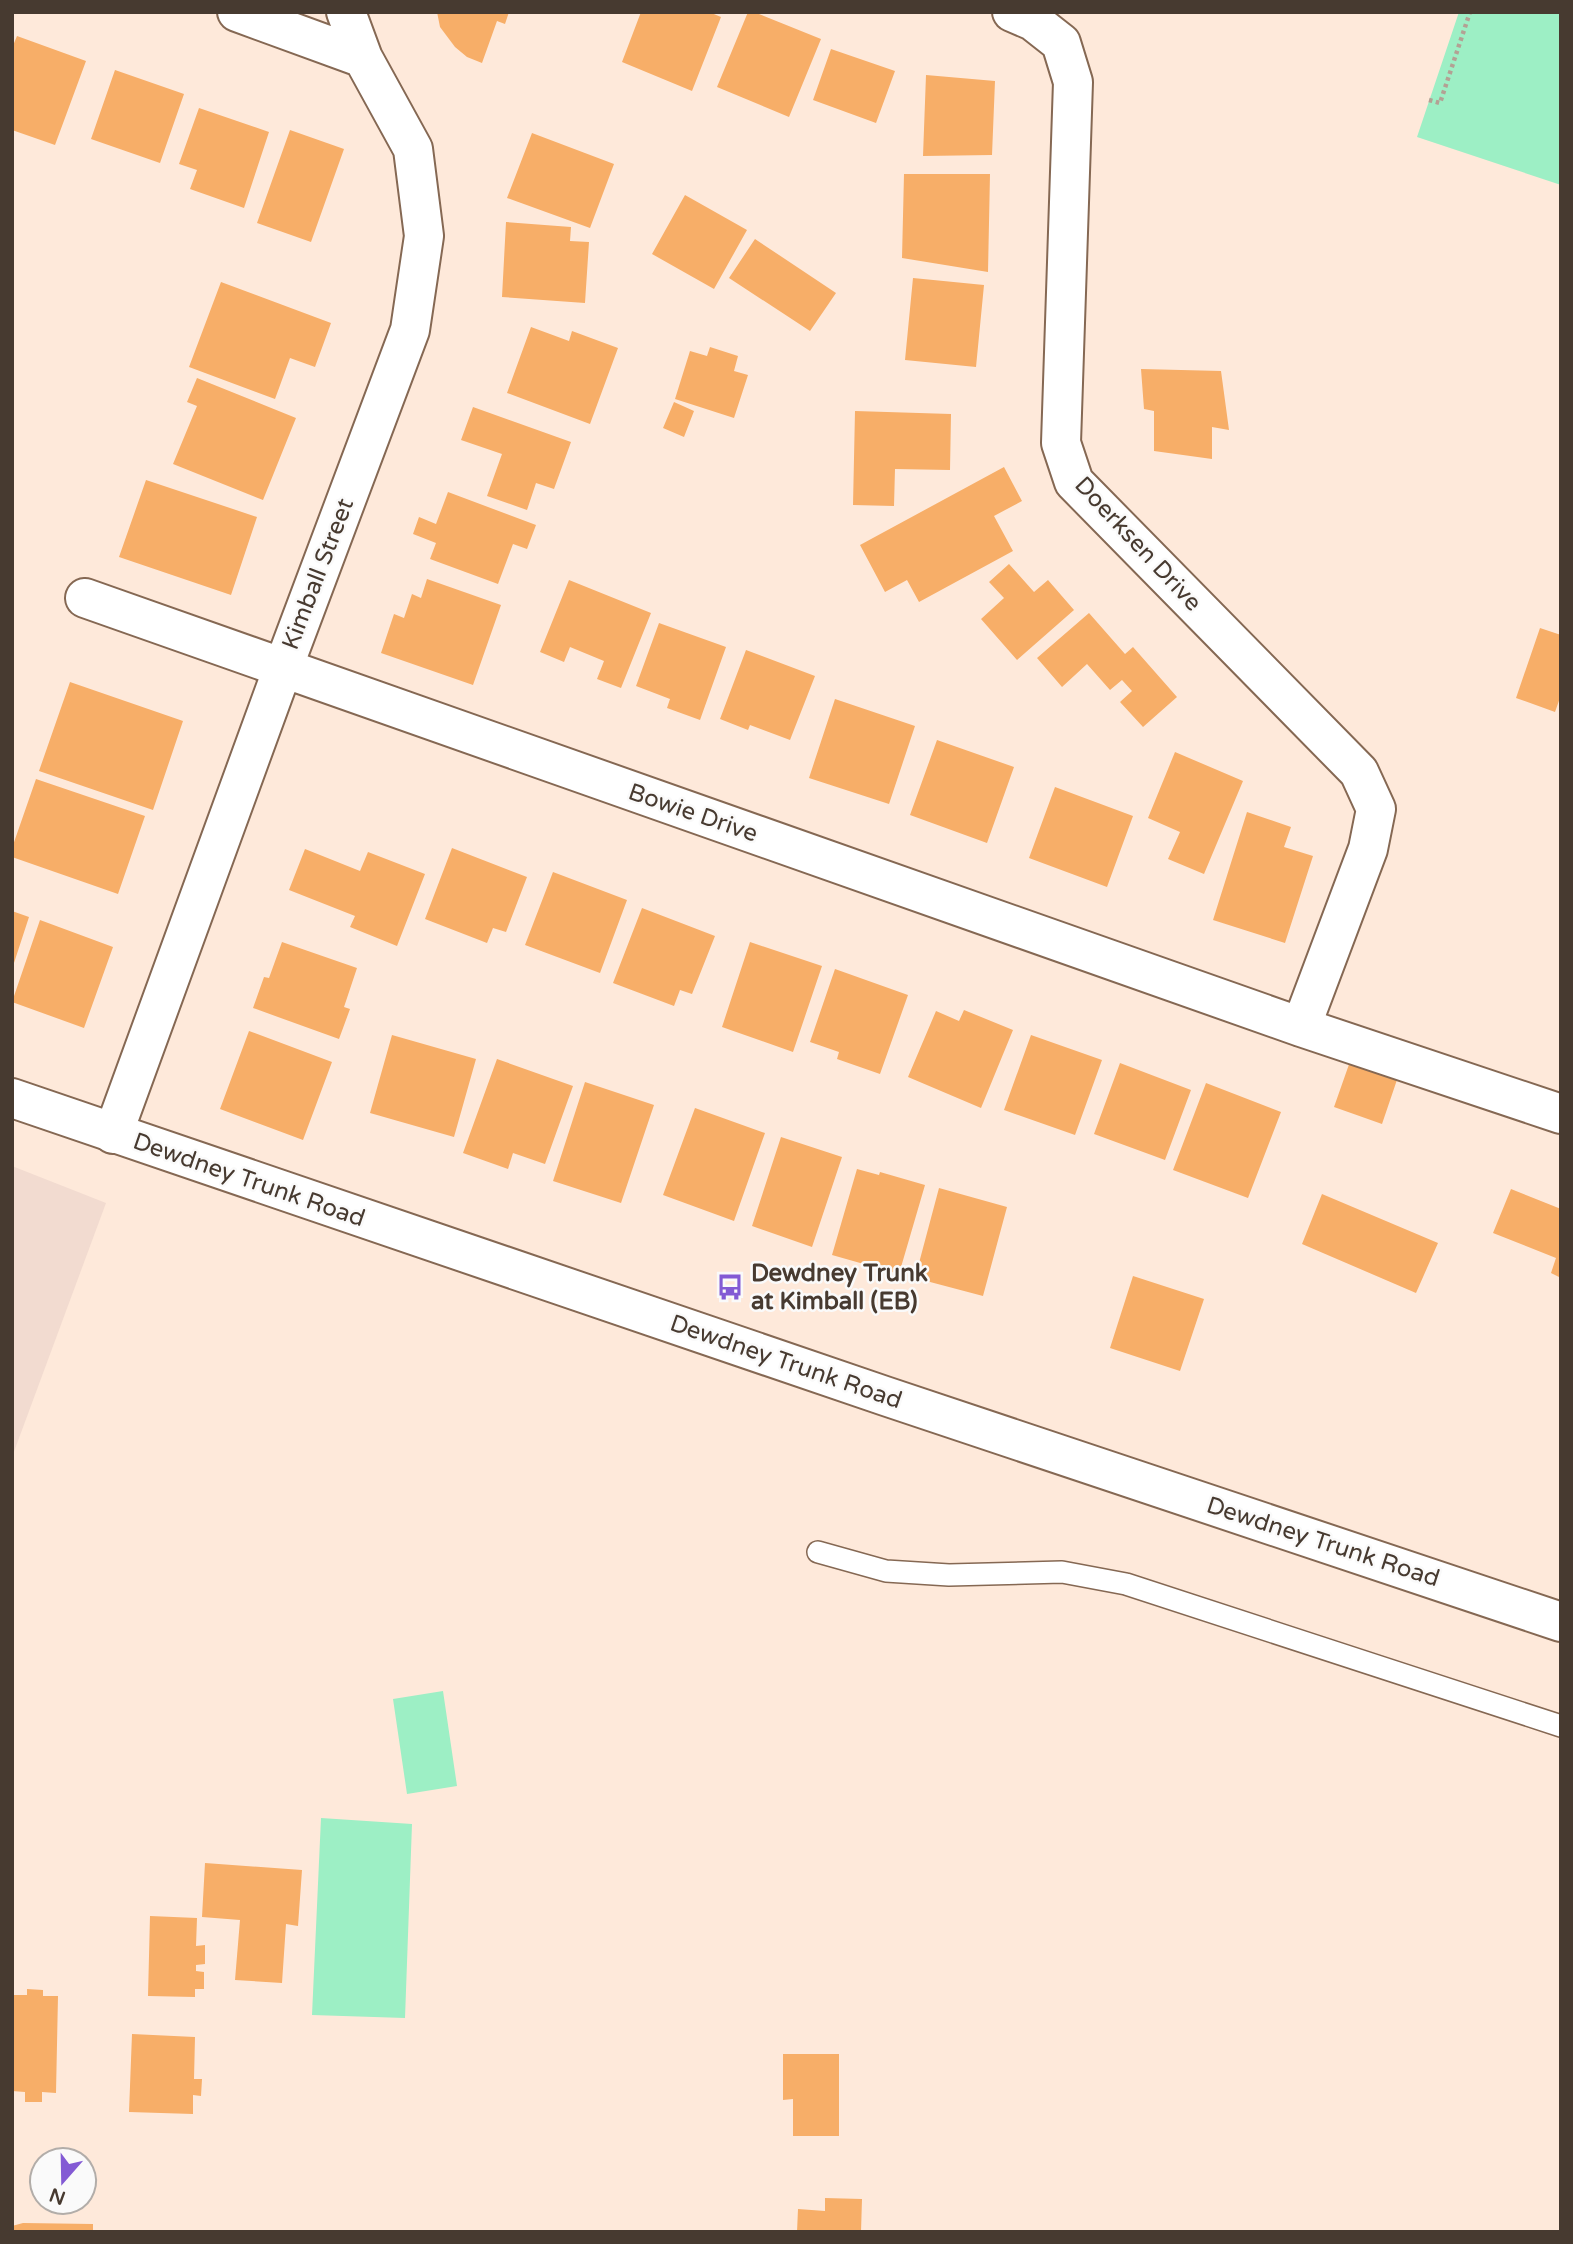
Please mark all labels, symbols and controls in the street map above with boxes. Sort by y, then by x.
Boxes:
street label: Doerksen Drive [1068,471,1208,617]
street label: Kimball Street [276,494,360,654]
street label: Bowie Drive [625,777,761,849]
street label: Dewdney Trunk Road [129,1127,369,1233]
place label: Dewdney Trunk at Kimball (EB) [751,1259,928,1316]
bus stop icon: Dewdney Trunk at Kimball (EB) [715,1272,745,1302]
street label: Dewdney Trunk Road [666,1309,906,1415]
street label: Dewdney Trunk Road [1203,1491,1443,1593]
north arrow [28,2146,98,2216]
text: N [47,2183,68,2209]

